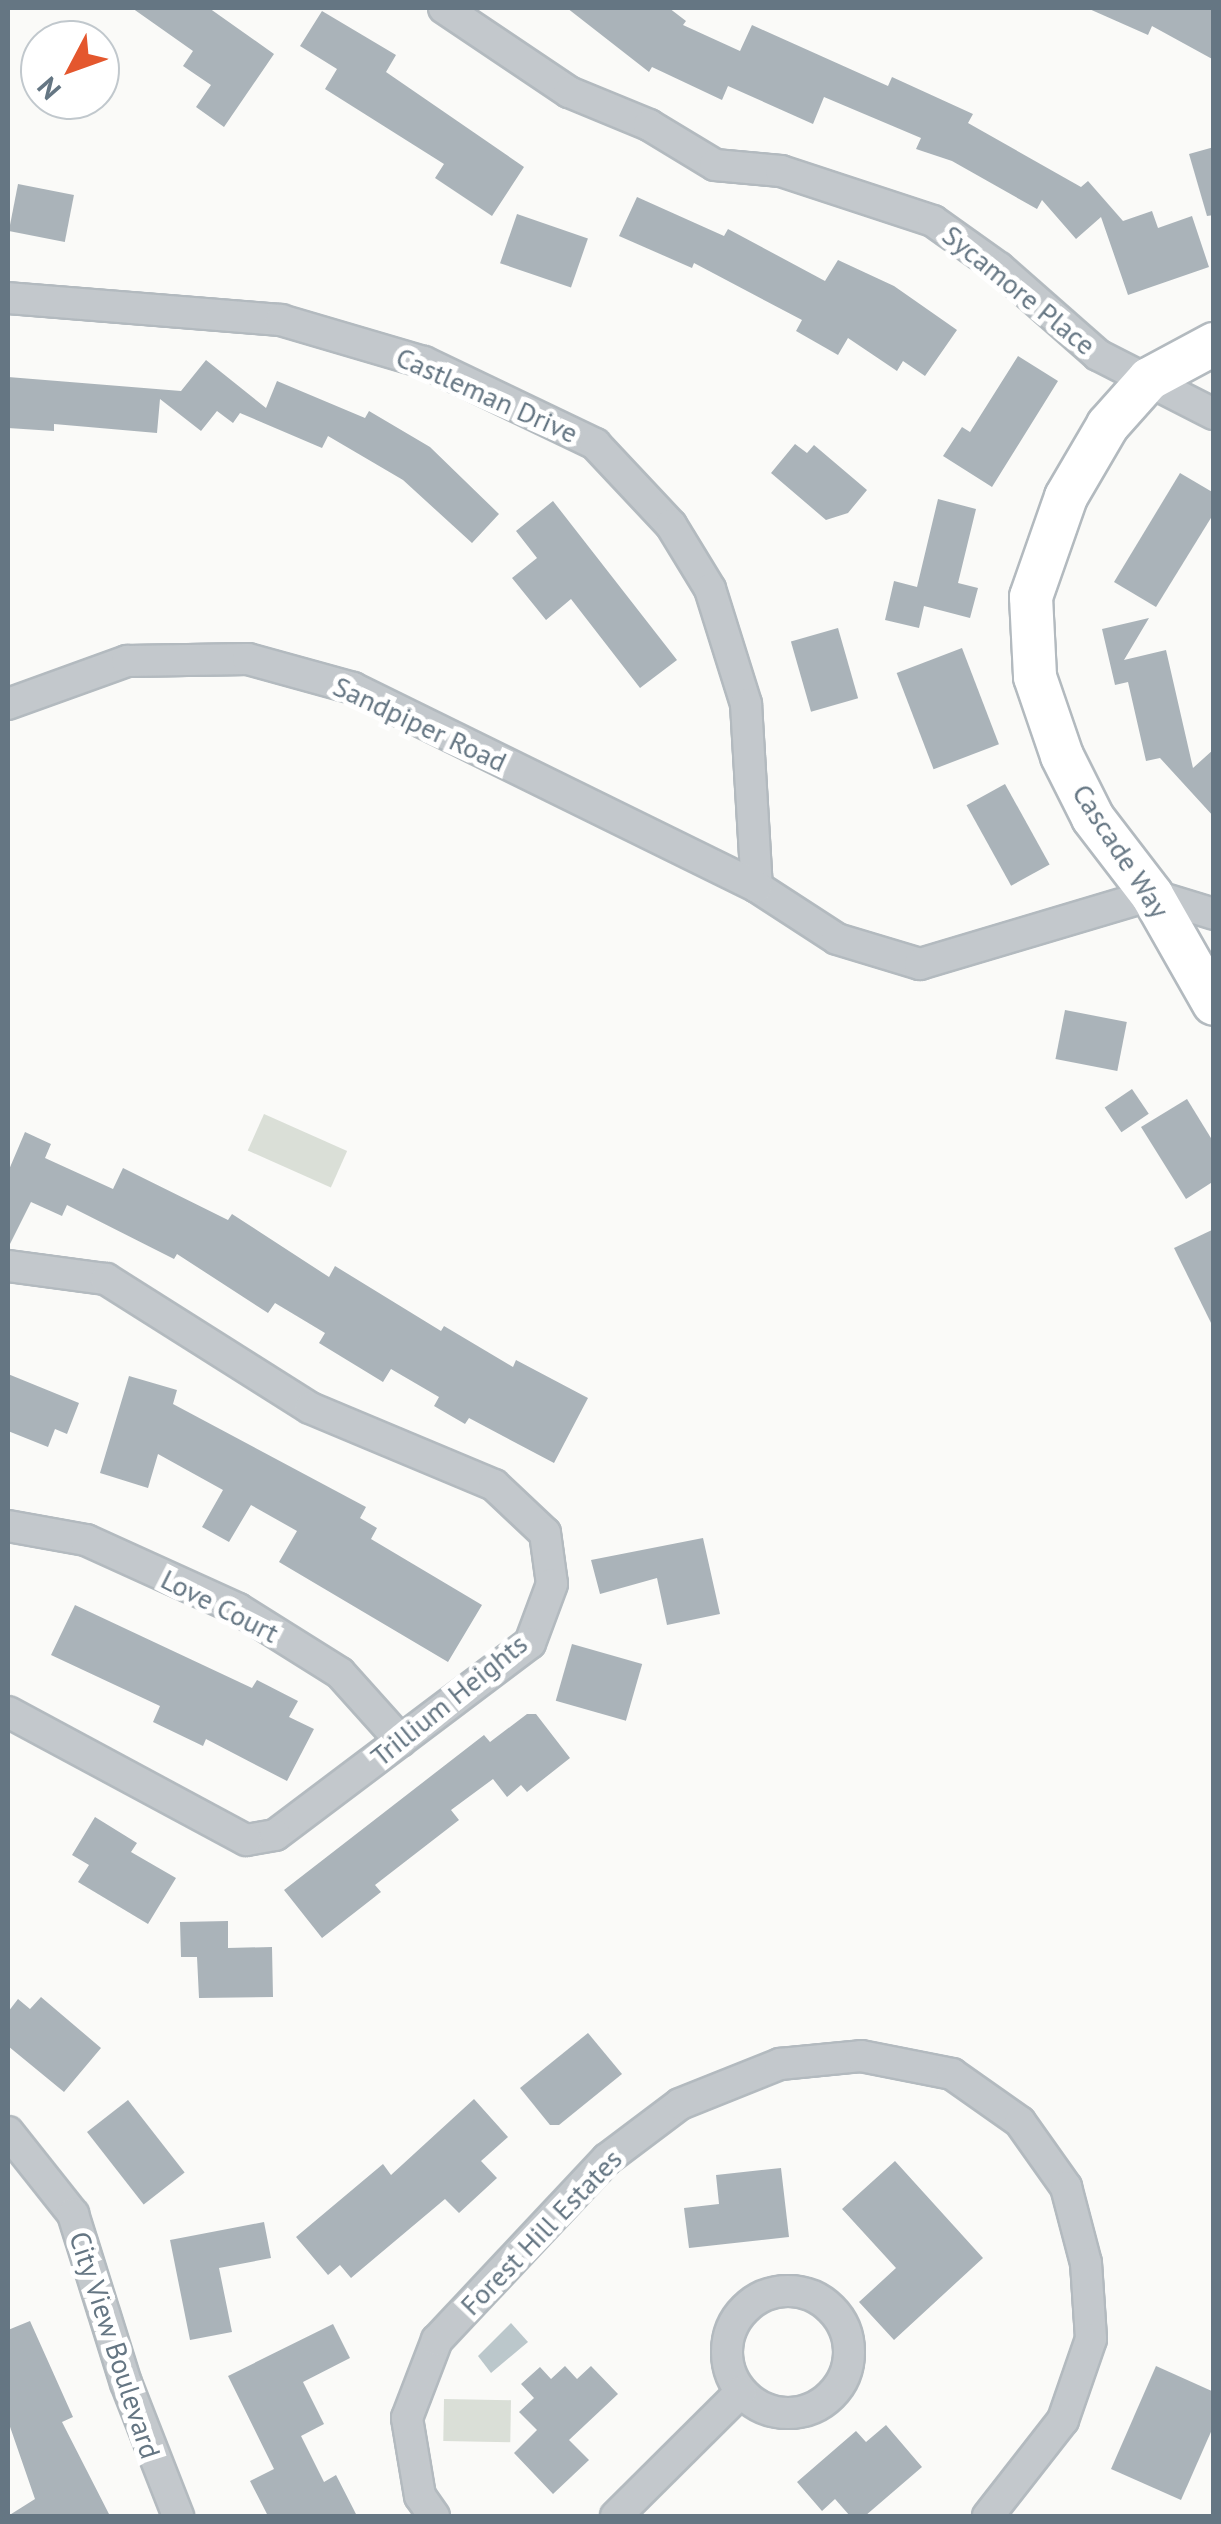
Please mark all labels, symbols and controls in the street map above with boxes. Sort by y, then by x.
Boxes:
north arrow [20,20,120,120]
text: N [28,70,68,108]
street label: Sycamore Place [936,218,1102,362]
street label: Castleman Drive [391,340,583,450]
street label: Sandpiper Road [328,669,512,779]
street label: Cascade Way [1065,778,1177,924]
street label: Love Court [156,1562,284,1650]
street label: Trillium Heights [364,1627,534,1773]
street label: Forest Hill Estates [453,2142,629,2322]
street label: City View Boulevard [62,2226,168,2464]

